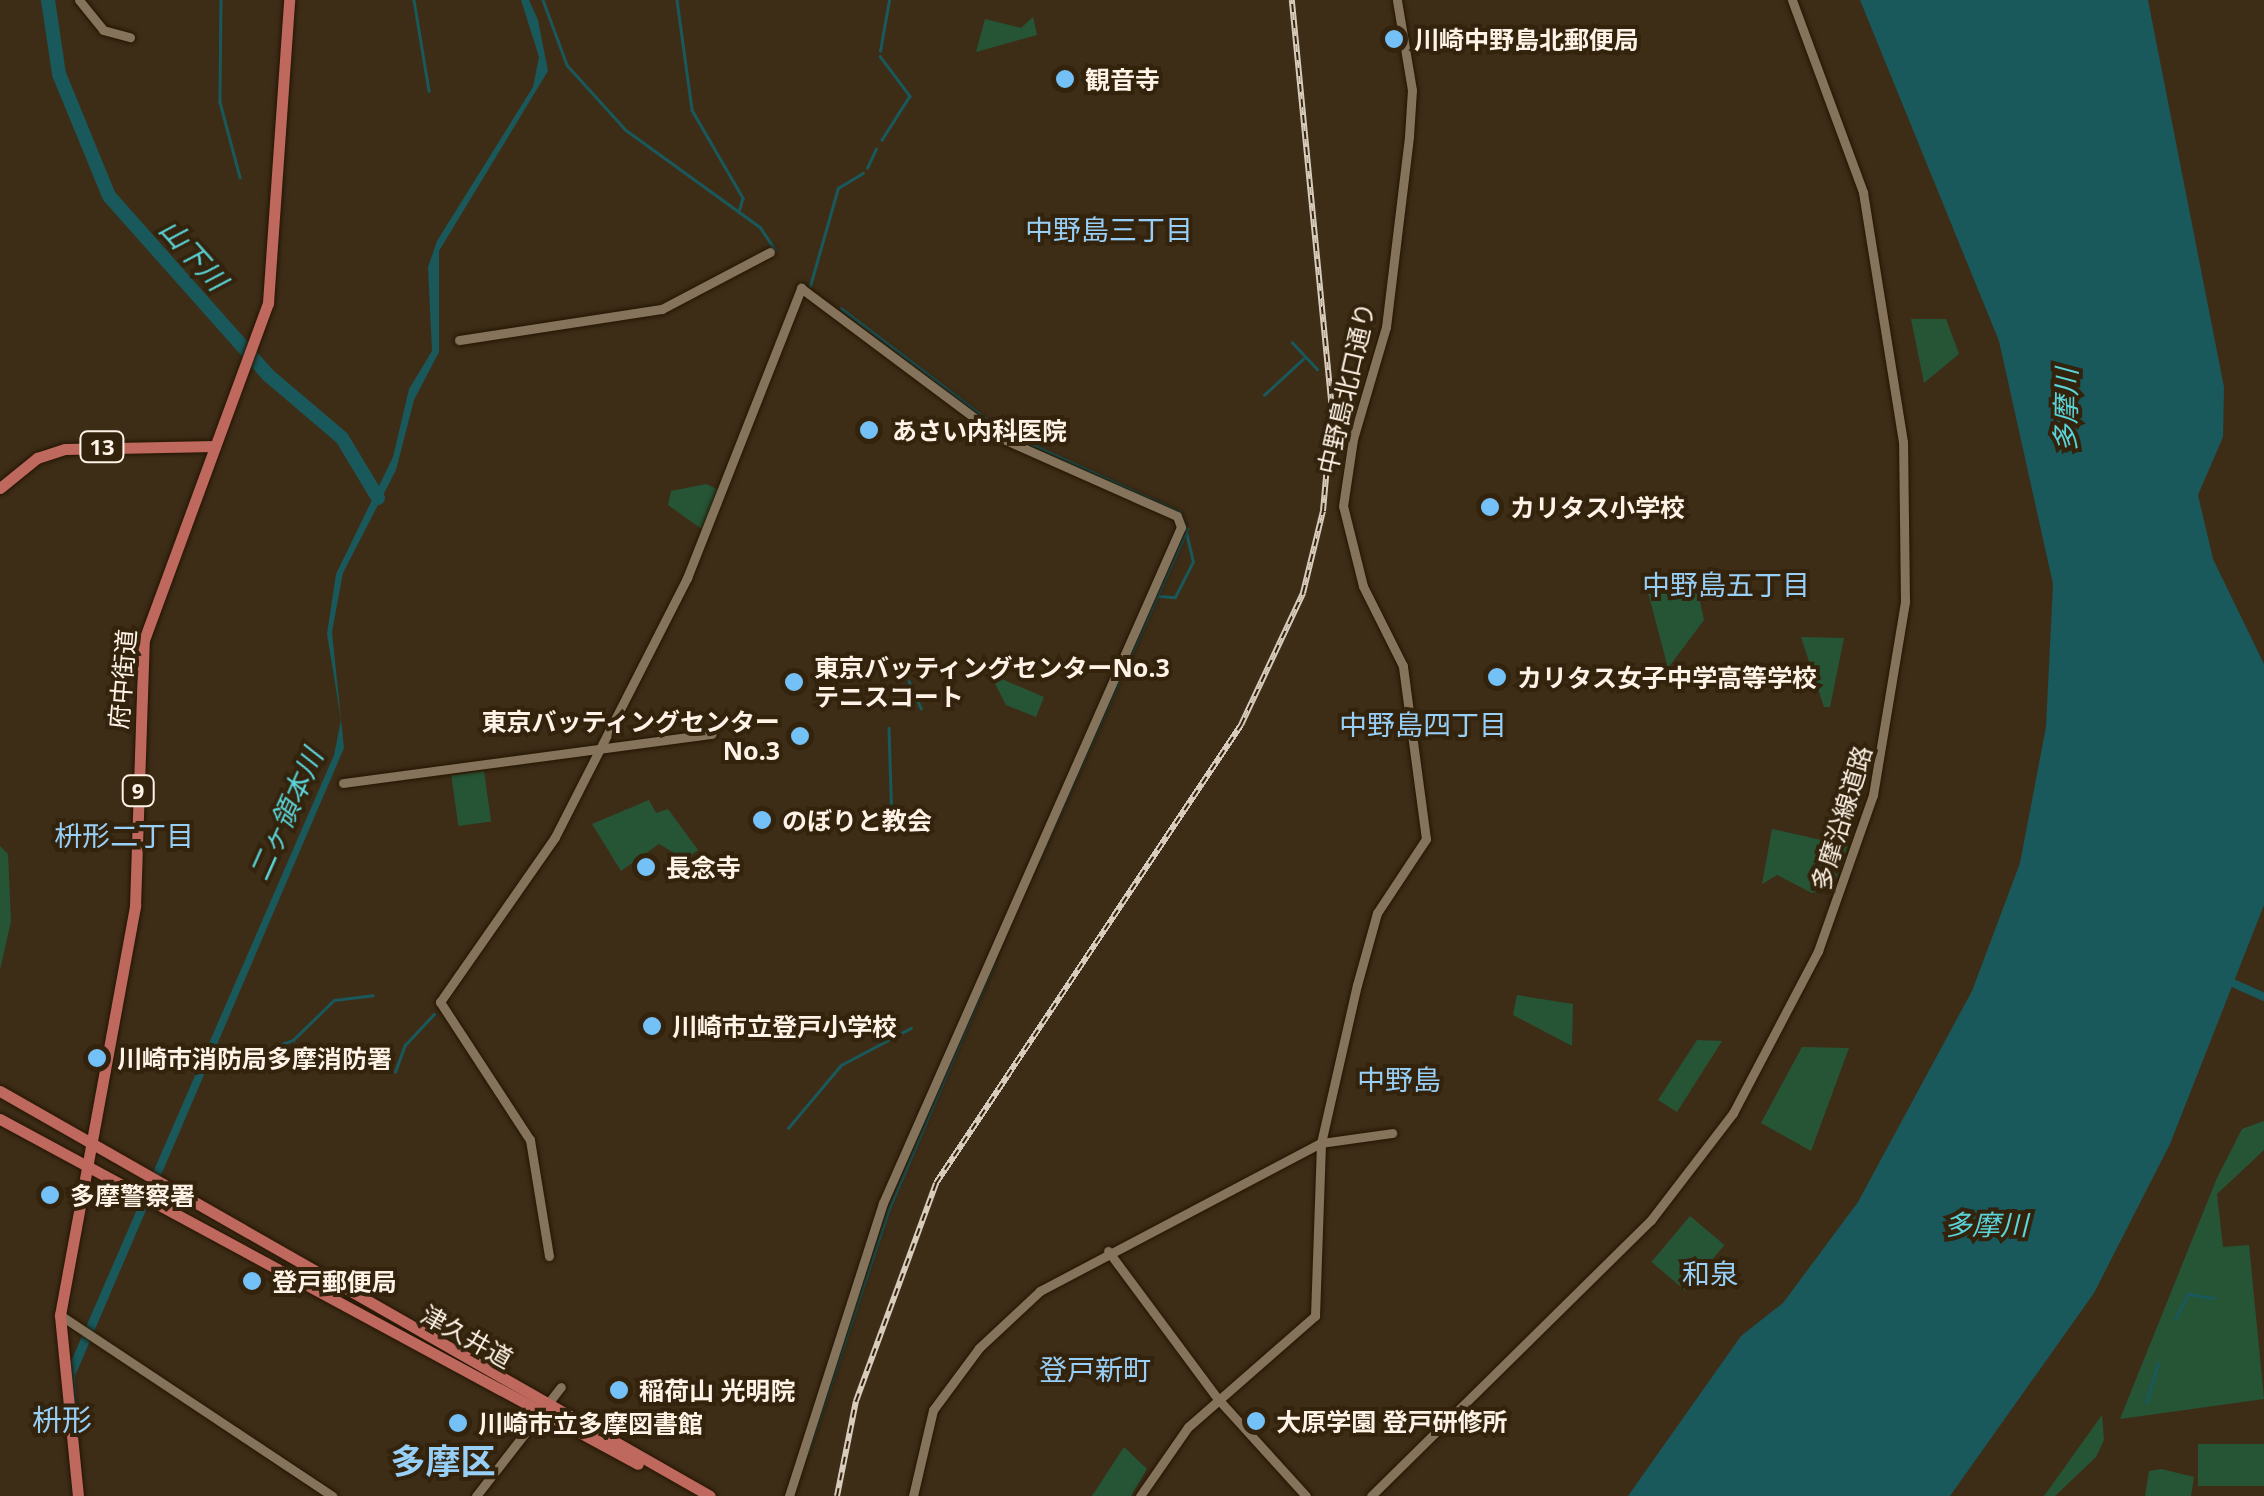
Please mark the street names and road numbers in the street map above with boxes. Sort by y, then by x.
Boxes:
street label: 中野島北口通り [1312,299,1380,477]
road number: 13 [77,430,127,464]
street label: 府中街道 [103,628,141,730]
street label: 多摩沿線道路 [1805,742,1877,894]
road number: 9 [120,774,156,808]
street label: 津久井道 [416,1299,518,1373]

